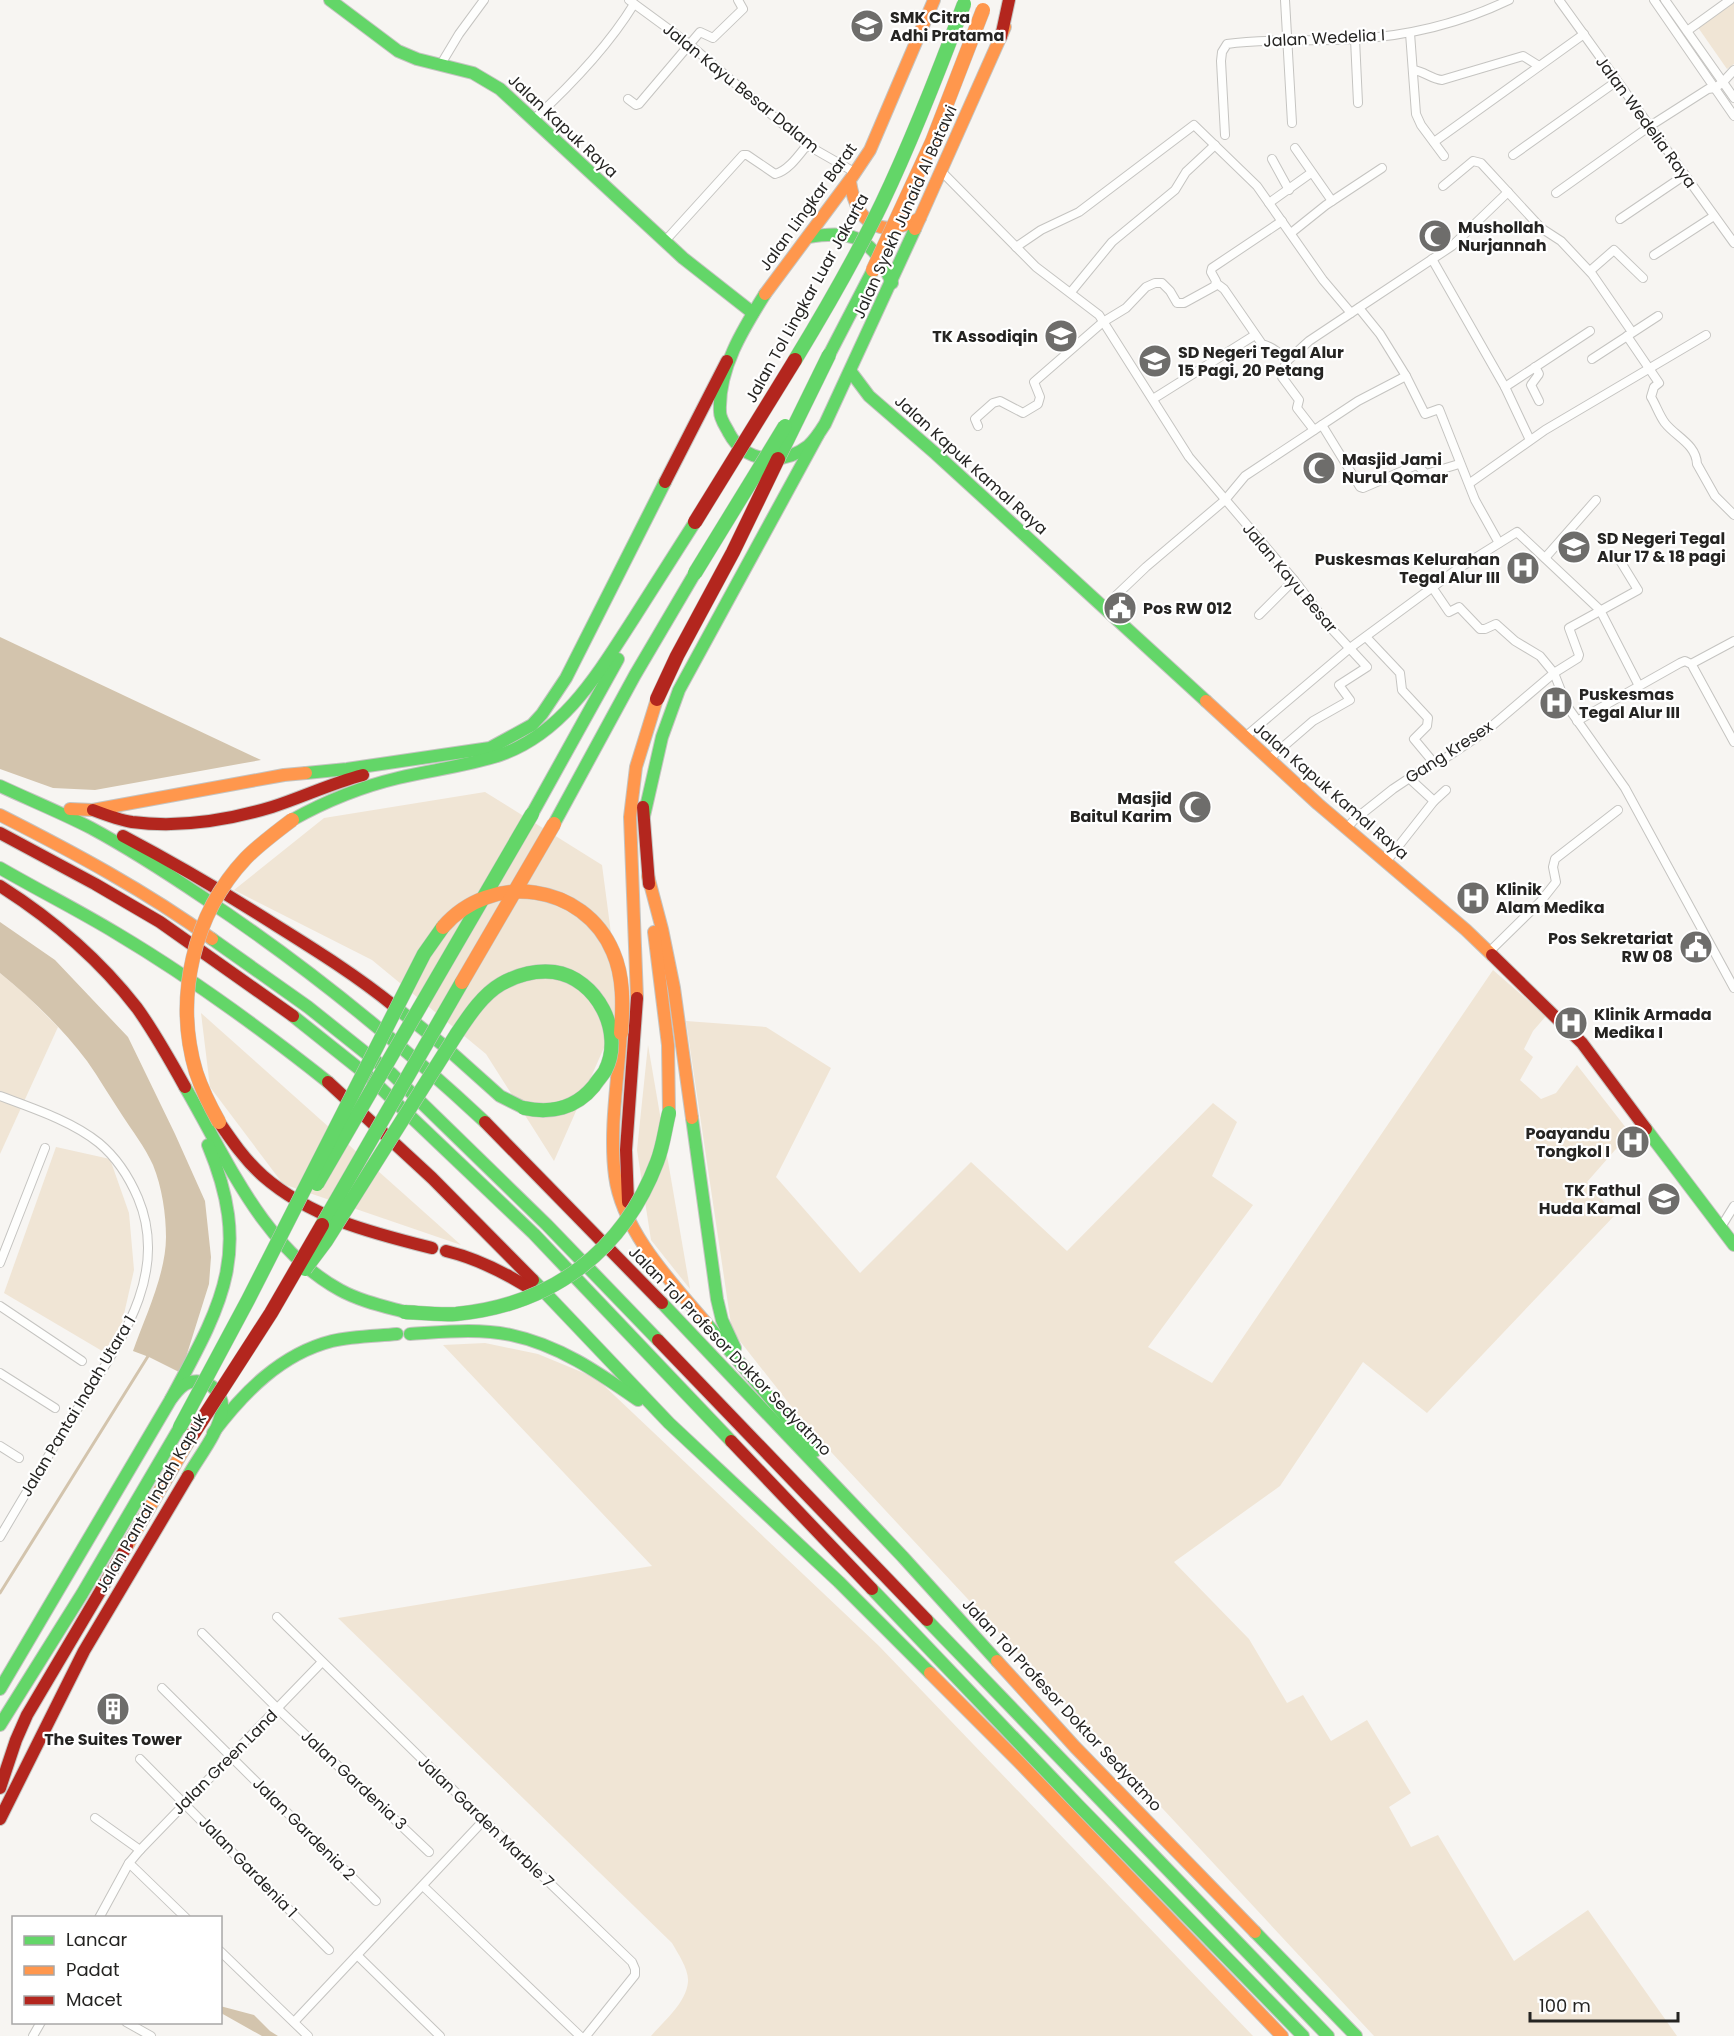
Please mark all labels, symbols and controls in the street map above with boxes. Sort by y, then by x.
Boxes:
place label: SMK Citra Adhi Pratama [890,6,1004,47]
school or university icon: SMK Citra Adhi Pratama [849,8,885,44]
street label: Jalan Kayu Besar Dalam [658,18,824,158]
street label: Jalan Wedelia I [1263,23,1385,53]
street label: Jalan Wedelia Raya [1590,51,1702,193]
street label: Jalan Kapuk Raya [503,69,623,183]
street label: Jalan Syekh Junaid Al Batawi [847,101,963,323]
street label: Jalan Lingkar Barat [754,138,862,276]
street label: Jalan Tol Lingkar Luar Jakarta [740,189,874,407]
place label: Mushollah Nurjannah [1458,216,1546,257]
mosque icon: Mushollah Nurjannah [1417,218,1453,254]
school or university icon: TK Assodiqin [1043,318,1079,354]
place label: TK Assodiqin [932,325,1038,348]
place label: SD Negeri Tegal Alur 15 Pagi, 20 Petang [1178,341,1344,382]
school or university icon: SD Negeri Tegal Alur 15 Pagi, 20 Petang [1137,343,1173,379]
street label: Jalan Kapuk Kamal Raya [889,390,1053,540]
place label: Masjid Jami Nurul Qomar [1342,448,1448,489]
mosque icon: Masjid Jami Nurul Qomar [1301,450,1337,486]
street label: Jalan Kayu Besar [1237,518,1343,638]
place label: SD Negeri Tegal Alur 17 & 18 pagi [1597,527,1726,568]
school or university icon: SD Negeri Tegal Alur 17 & 18 pagi [1556,529,1592,565]
place label: Puskesmas Kelurahan Tegal Alur III [1315,548,1500,589]
hospital icon: Puskesmas Kelurahan Tegal Alur III [1505,550,1541,586]
public building icon: Pos RW 012 [1102,590,1138,626]
place label: Pos RW 012 [1143,597,1232,620]
place label: Puskesmas Tegal Alur III [1579,683,1680,724]
hospital icon: Puskesmas Tegal Alur III [1538,685,1574,721]
street label: Gang Kresex [1401,715,1497,789]
street label: Jalan Kapuk Kamal Raya [1248,717,1414,865]
place label: Masjid Baitul Karim [1070,787,1172,828]
mosque icon: Masjid Baitul Karim [1177,789,1213,825]
place label: Klinik Alam Medika [1496,878,1605,919]
hospital icon: Klinik Alam Medika [1455,880,1491,916]
place label: Pos Sekretariat RW 08 [1548,927,1673,968]
public building icon: Pos Sekretariat RW 08 [1678,929,1714,965]
place label: Klinik Armada Medika I [1594,1003,1712,1044]
hospital icon: Klinik Armada Medika I [1553,1005,1589,1041]
place label: Poayandu Tongkol I [1526,1122,1610,1163]
hospital icon: Poayandu Tongkol I [1615,1124,1651,1160]
place label: TK Fathul Huda Kamal [1539,1179,1641,1220]
school or university icon: TK Fathul Huda Kamal [1646,1181,1682,1217]
street label: Jalan Tol Profesor Doktor Sedyatmo [623,1241,837,1461]
street label: Jalan Pantai Indah Utara 1 [15,1311,141,1501]
street label: Jalan Pantai Indah Kapuk [90,1408,212,1597]
street label: Jalan Tol Profesor Doktor Sedyatmo [957,1593,1167,1817]
building icon: The Suites Tower [95,1691,131,1727]
street label: Jalan Green Land [167,1704,283,1820]
street label: Jalan Gardenia 3 [296,1725,412,1835]
place label: The Suites Tower [44,1728,182,1751]
street label: Jalan Garden Marble 7 [413,1751,559,1893]
street label: Jalan Gardenia 2 [247,1772,361,1886]
street label: Jalan Gardenia 1 [194,1811,302,1923]
legend [12,1916,222,2024]
text: Lancar [66,1927,128,1952]
text: Padat [66,1957,119,1982]
scale bar [1530,1985,1678,2023]
text: Macet [66,1987,122,2012]
text: 100 m [1539,1993,1591,2018]

